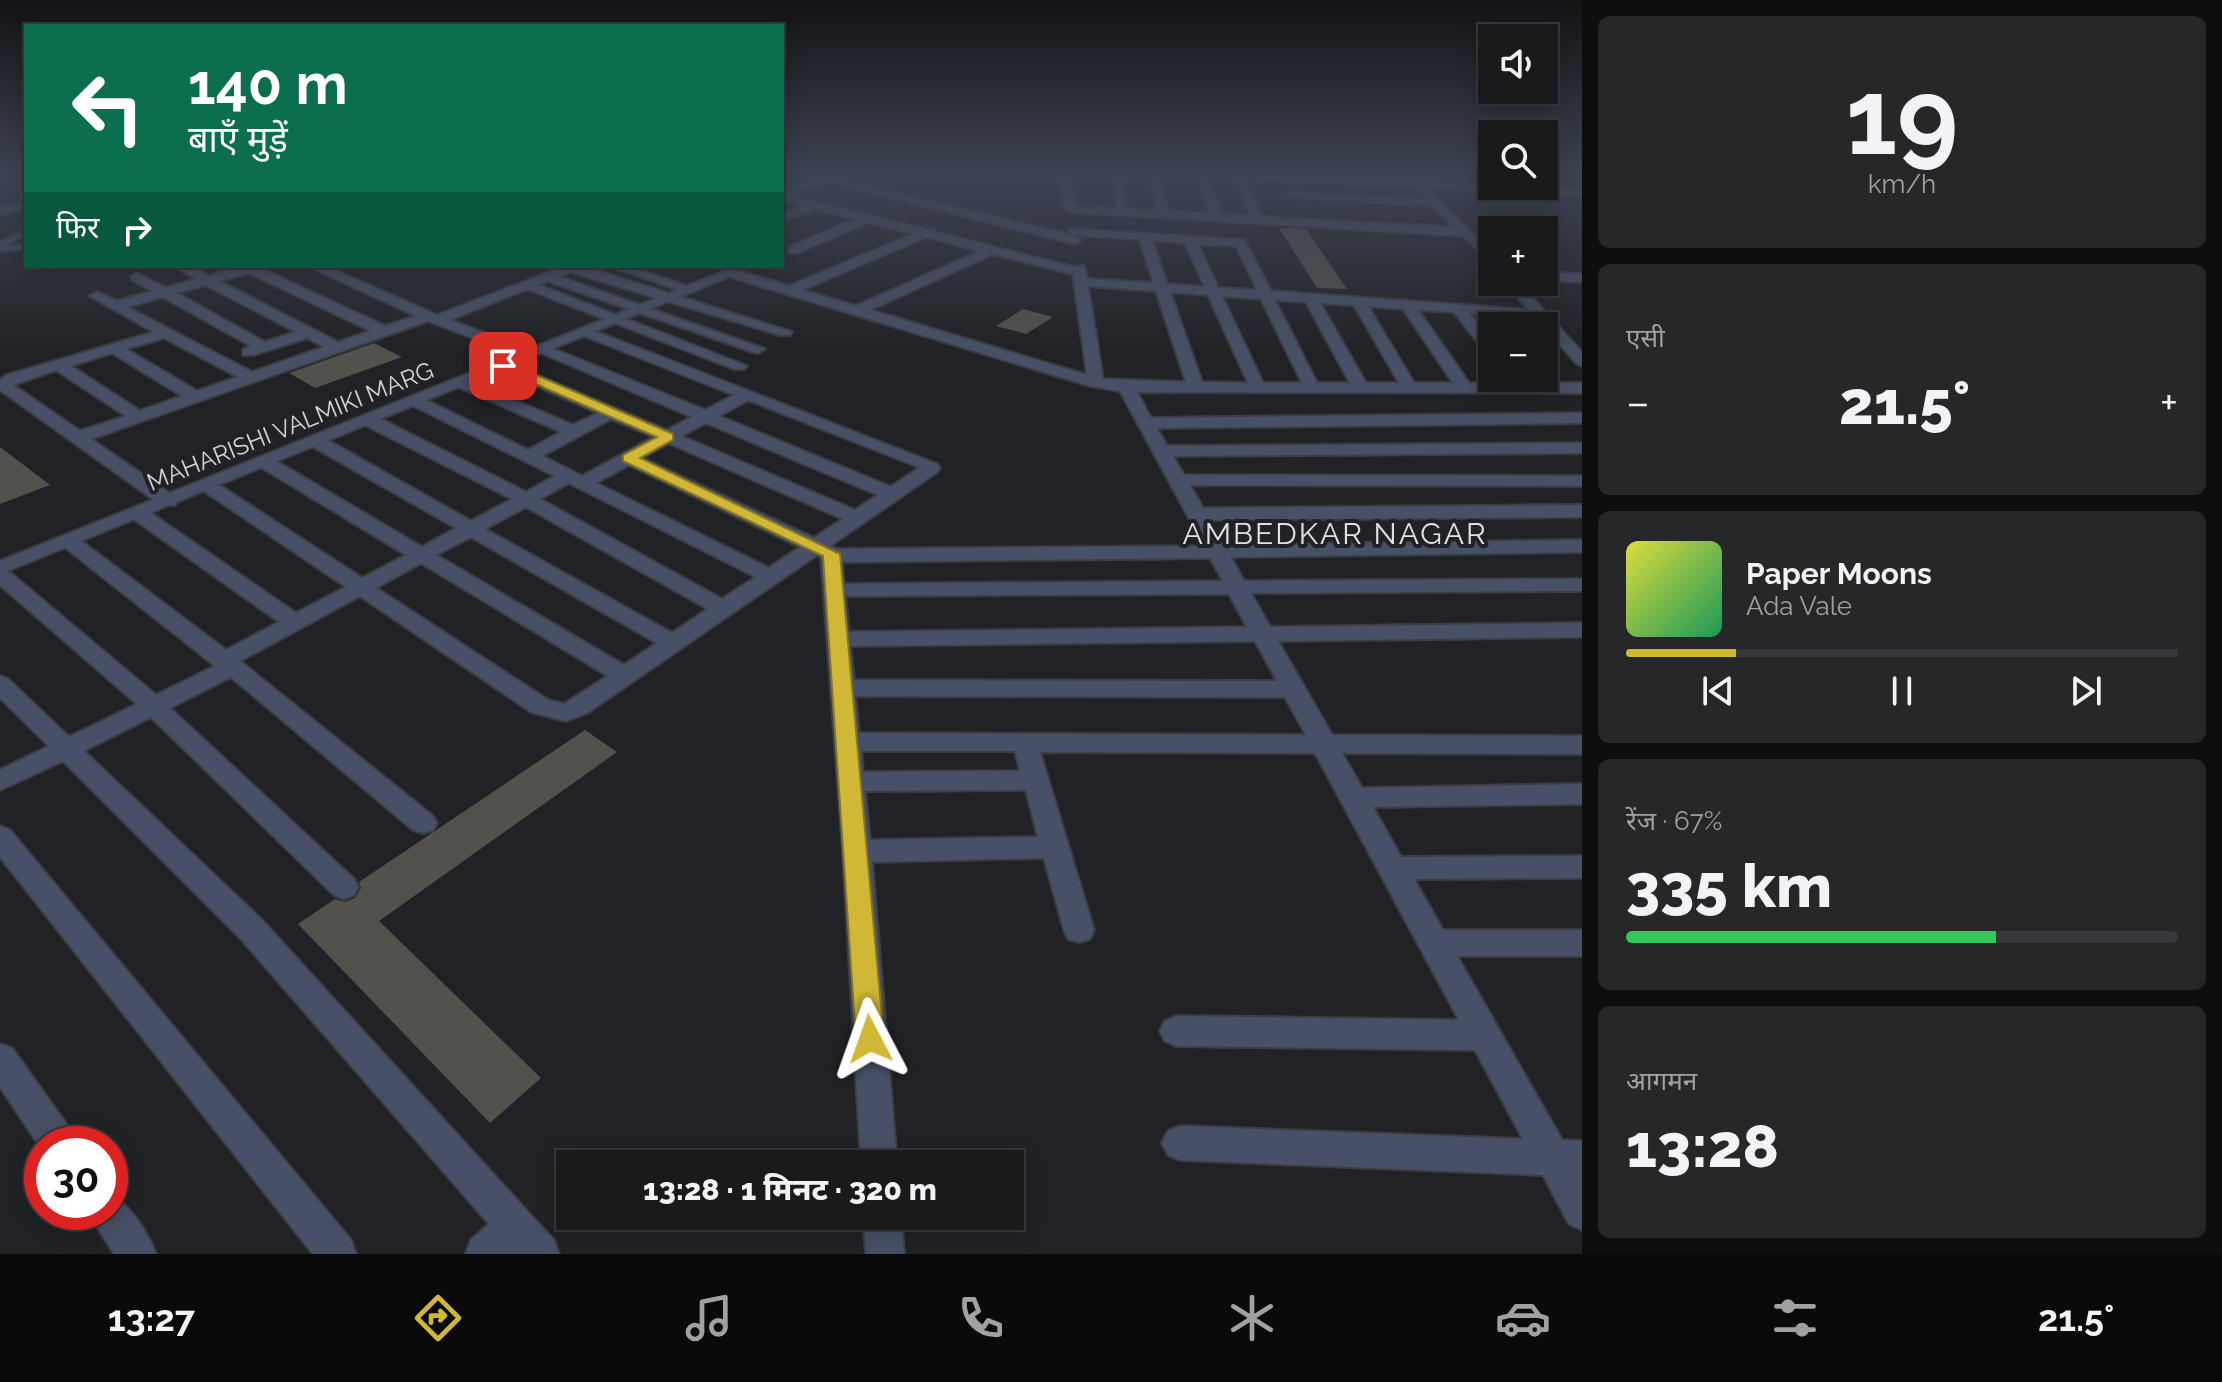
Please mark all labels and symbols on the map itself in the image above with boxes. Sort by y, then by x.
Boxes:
pin [469,332,537,400]
street label: MAHARISHI VALMIKI MARG [143,355,437,497]
district label: AMBEDKAR NAGAR [1182,516,1488,551]
position arrow [828,997,912,1081]
speed limit sign: 30 [24,1126,128,1230]

